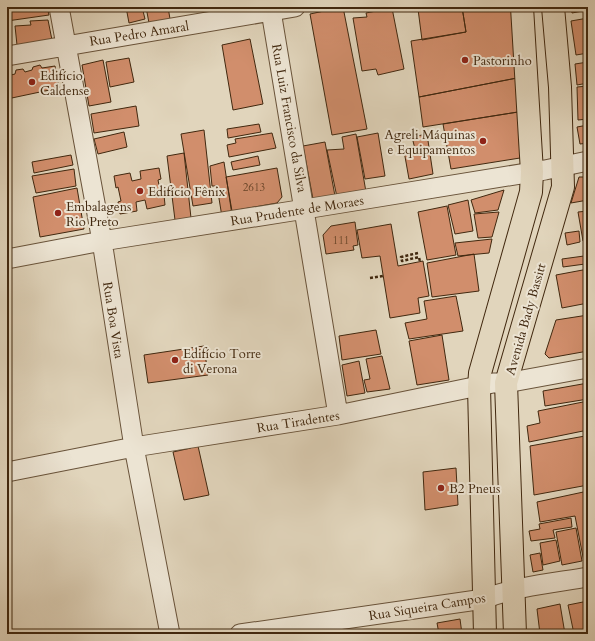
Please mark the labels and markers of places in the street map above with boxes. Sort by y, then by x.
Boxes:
place label: Pastorinho [473,52,532,70]
marker: Pastorinho [460,55,470,65]
place label: Edifício Caldense [40,67,89,100]
marker: Edifício Caldense [27,77,37,87]
place label: Agreli Máquinas e Equipamentos [384,126,475,159]
marker: Agreli Máquinas e Equipamentos [478,136,488,146]
place label: Edifício Fênix [148,183,226,201]
marker: Edifício Fênix [135,186,145,196]
place label: Embalagens Rio Preto [66,198,131,231]
marker: Embalagens Rio Preto [53,208,63,218]
place label: Edifício Torre di Verona [183,345,261,378]
marker: Edifício Torre di Verona [170,355,180,365]
place label: B2 Pneus [449,480,500,498]
marker: B2 Pneus [436,483,446,493]

